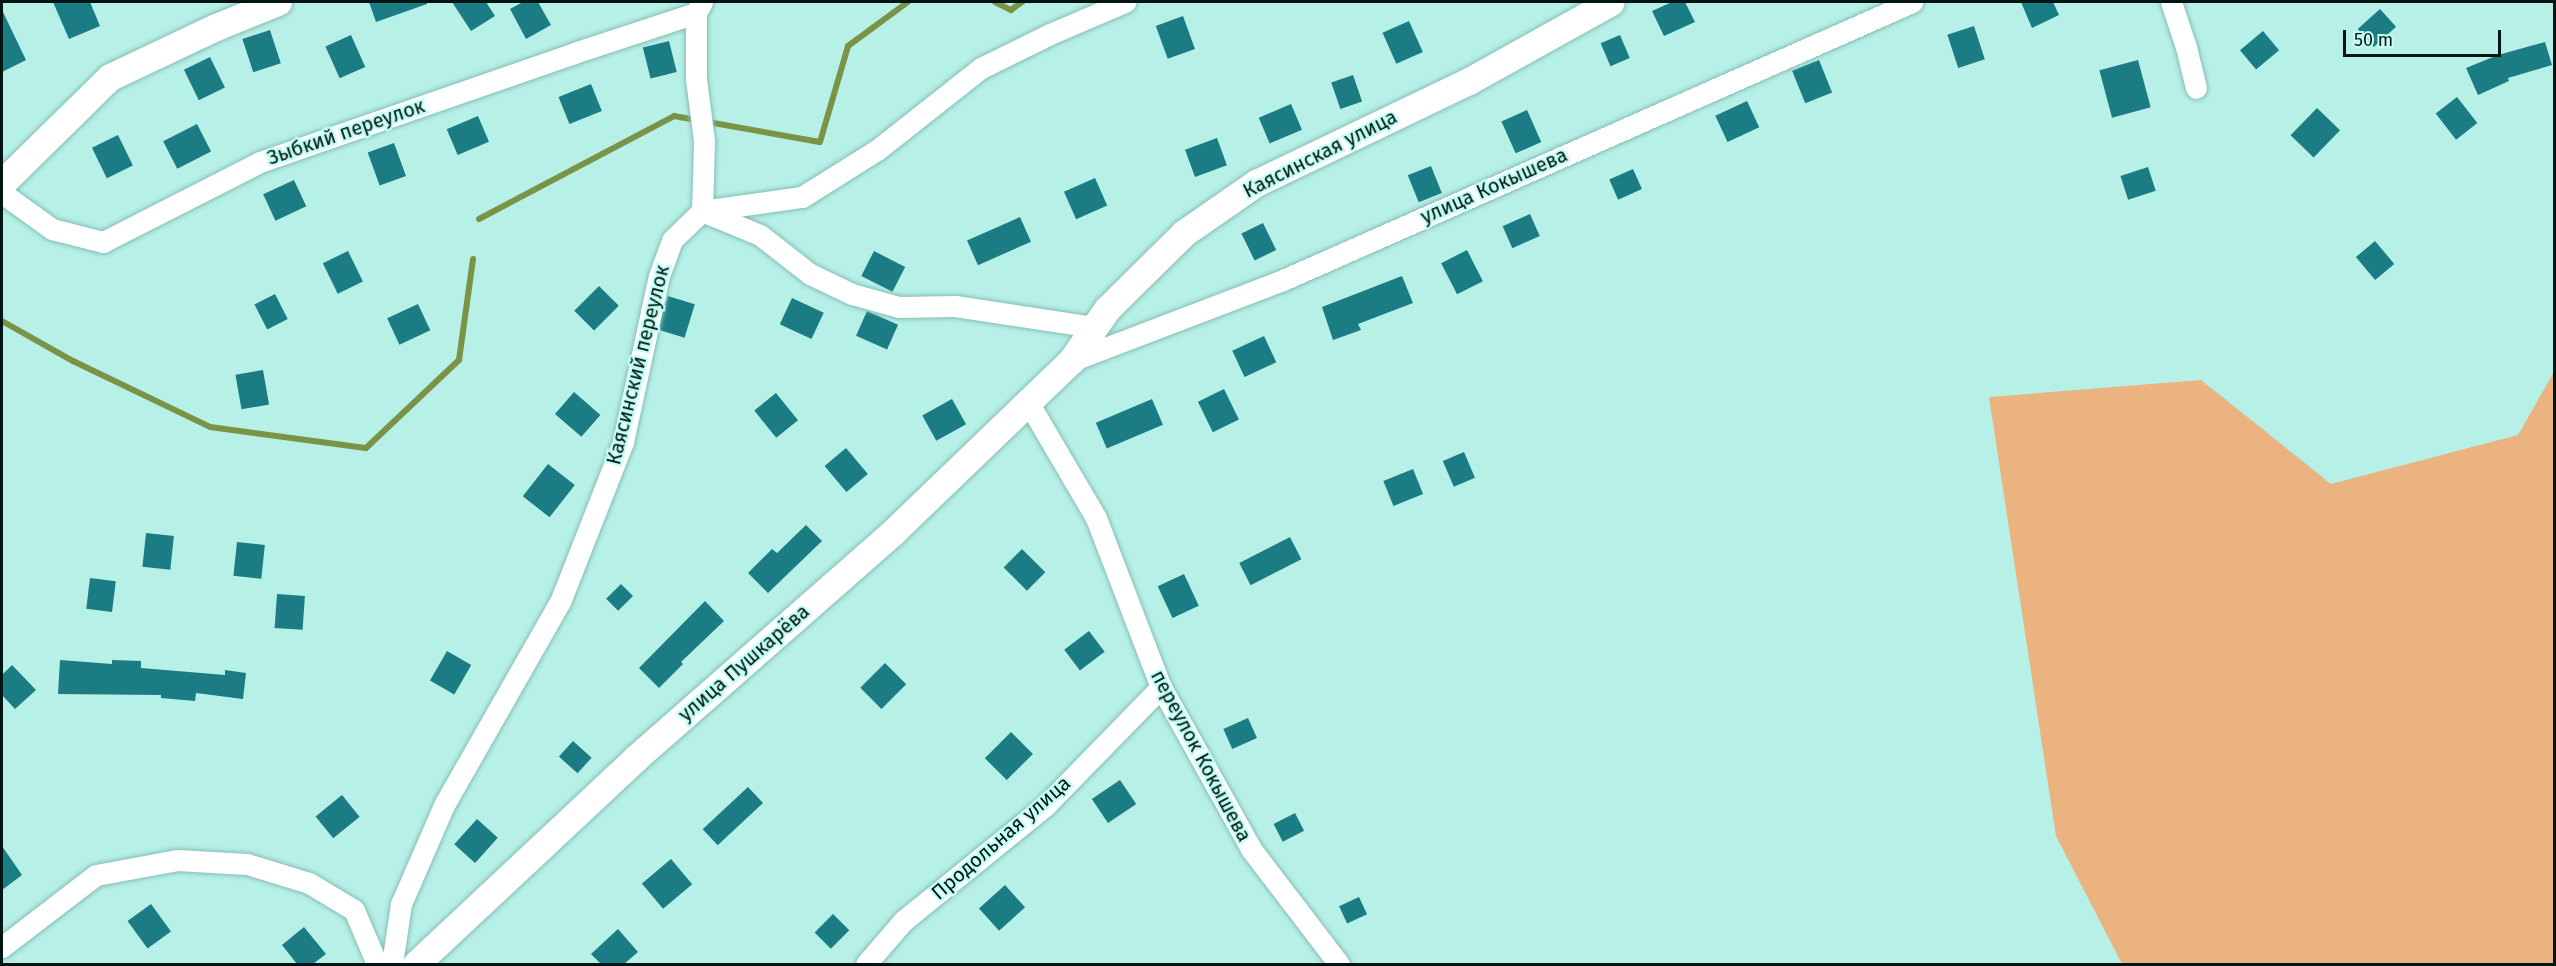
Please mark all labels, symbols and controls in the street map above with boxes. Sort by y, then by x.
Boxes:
scale bar [2346,18,2504,56]
text: 50 m [2354,29,2393,51]
street label: Зыбкий переулок [264,94,428,170]
street label: Каясинская улица [1239,105,1401,203]
street label: улица Кокышева [1417,143,1571,229]
street label: Каясинский переулок [602,263,674,467]
street label: улица Пушкарёва [673,599,815,727]
street label: переулок Кокышева [1146,666,1256,846]
street label: Продольная улица [927,771,1075,905]

